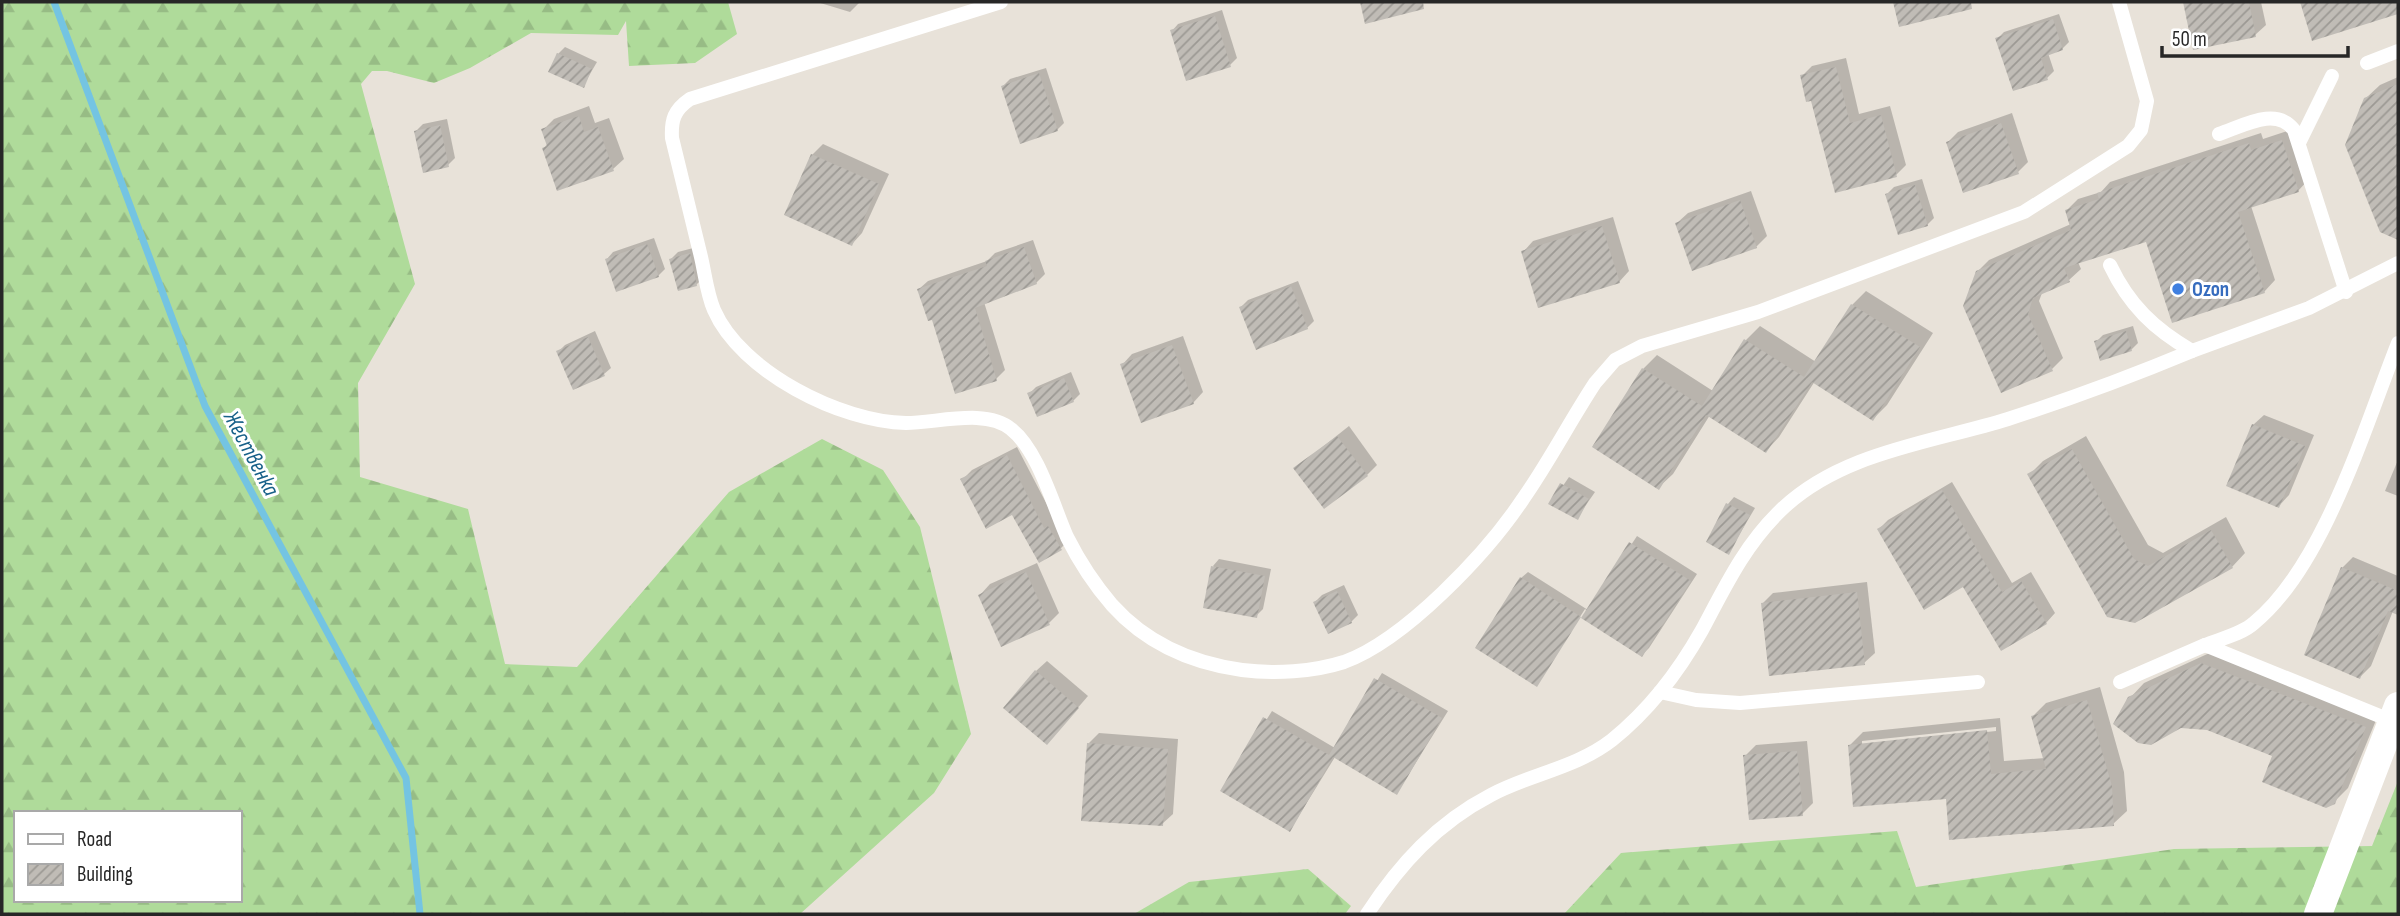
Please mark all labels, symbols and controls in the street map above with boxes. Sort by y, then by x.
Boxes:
scale bar [2162,14,2348,58]
text: 50 m [2172,27,2207,52]
place label: Ozon [2192,277,2229,302]
marker: Ozon [2170,281,2186,297]
water label: Жественка [217,405,285,501]
legend [14,811,242,902]
text: Road [77,827,112,852]
text: Building [77,862,133,887]

